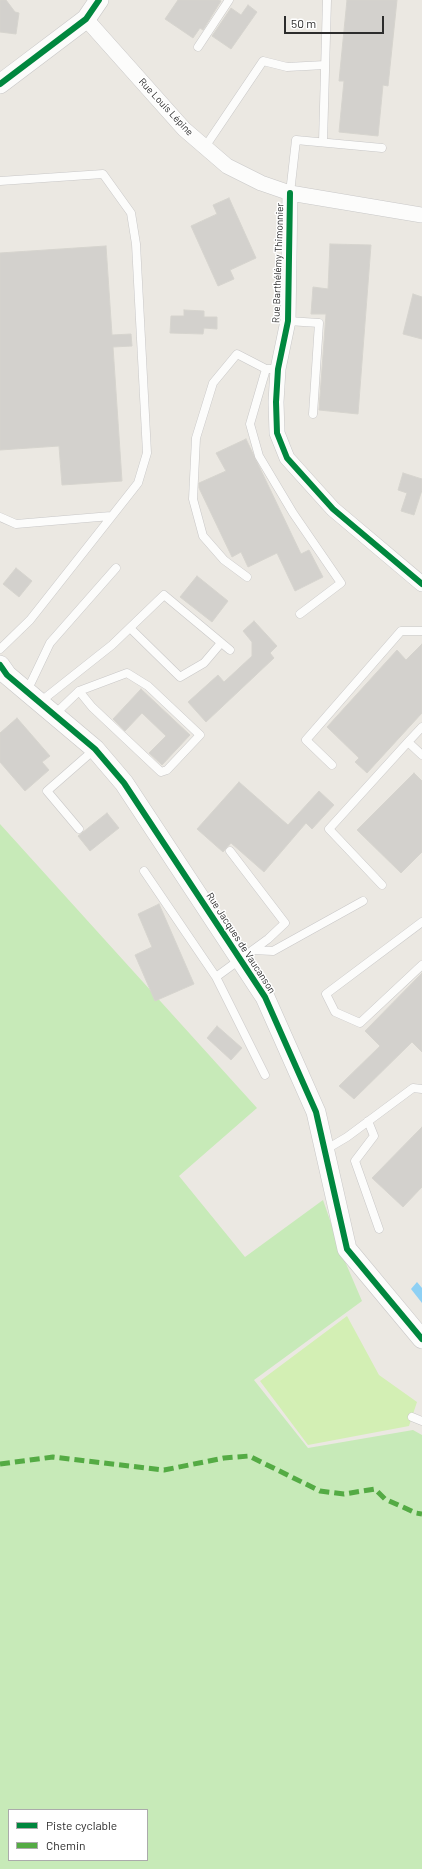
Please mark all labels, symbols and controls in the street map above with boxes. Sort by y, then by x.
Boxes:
scale bar [286,8,386,34]
text: 50 m [291,16,316,30]
street label: Rue Louis Lépine [136,76,196,138]
street label: Rue Barthélémy Thimonnier [270,203,286,323]
street label: Rue Jacques de Vaucanson [204,890,278,996]
legend [8,1809,148,1861]
text: Piste cyclable [46,1818,117,1832]
text: Chemin [46,1838,86,1852]

